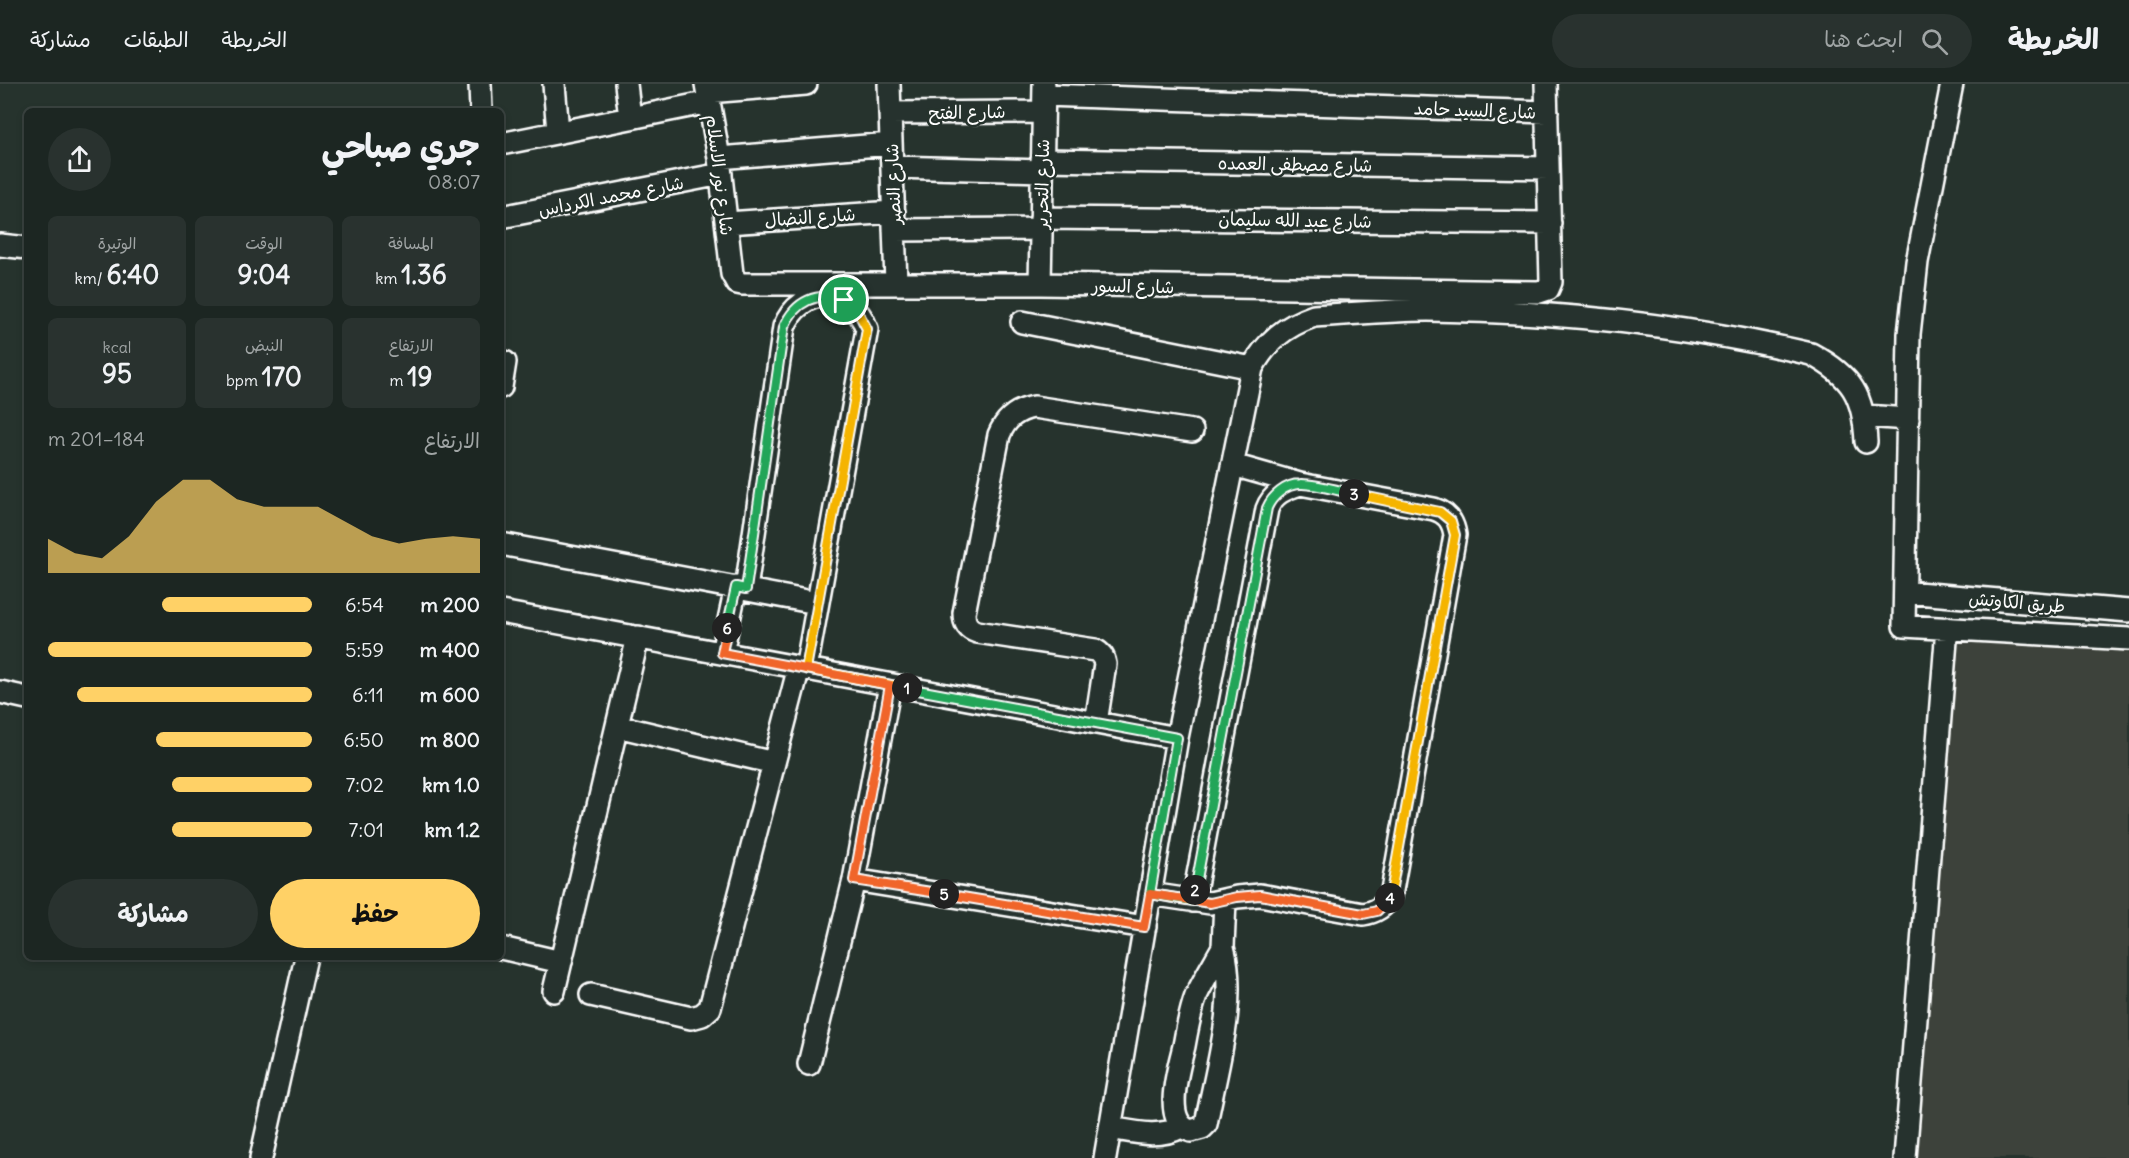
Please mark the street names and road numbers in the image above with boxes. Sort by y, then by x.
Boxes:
street label: شارع السيد حامد [1413,96,1537,125]
street label: شارع الفتح [928,100,1006,125]
street label: شارع نور الاسلام [698,113,739,237]
street label: شارع التحرير [1030,139,1055,231]
street label: شارع النصر [880,143,907,227]
street label: شارع مصطفى العمده [1218,151,1372,178]
street label: شارع محمد الكرداس [536,171,686,222]
street label: شارع النضال [764,202,856,233]
street label: شارع عبد الله سليمان [1218,207,1372,234]
street label: شارع السور [1090,274,1174,299]
street label: طريق الكاوتش [1968,586,2066,618]

